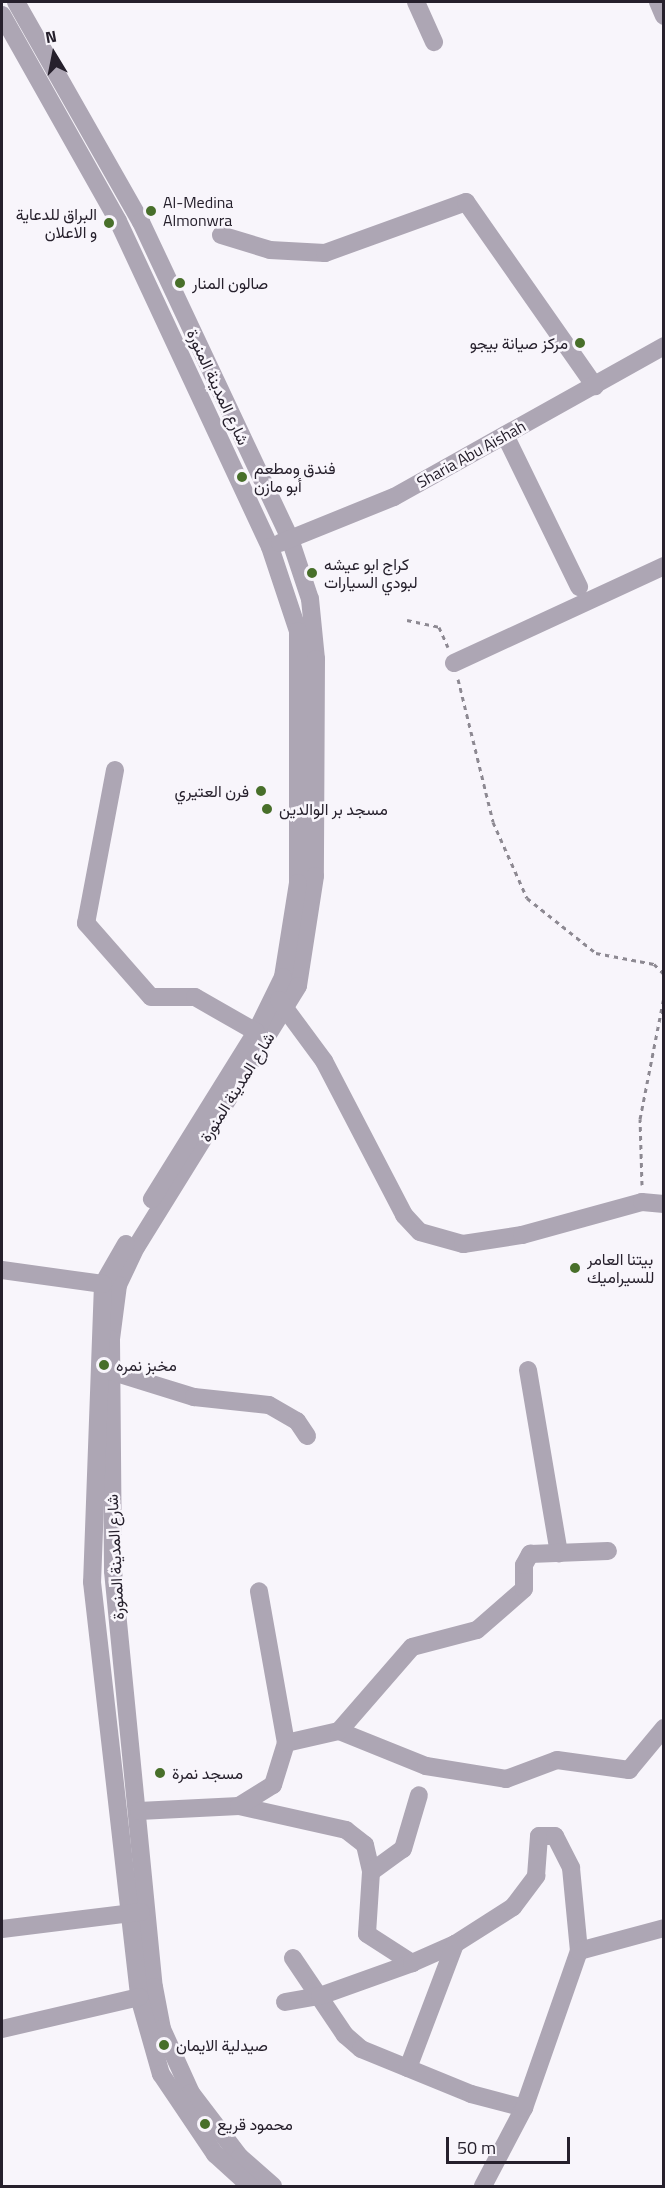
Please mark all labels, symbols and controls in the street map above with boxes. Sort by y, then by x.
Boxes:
text: N [43,23,58,49]
north arrow [24,24,84,84]
place label: Al-Medina Almonwra [163,192,233,230]
place label: البراق للدعاية و الاعلان [16,204,97,242]
marker: Al-Medina Almonwra [144,204,158,218]
marker: البراق للدعاية و الاعلان [102,216,116,230]
place label: صالون المنار [192,273,268,293]
marker: صالون المنار [173,276,187,290]
street label: شارع المدينة المنورة [183,326,253,448]
place label: مركز صيانة بيجو [470,333,568,353]
marker: مركز صيانة بيجو [573,336,587,350]
street label: Sharia Abu Aishah [413,416,529,492]
place label: فندق ومطعم أبو مازن [254,458,336,496]
marker: فندق ومطعم أبو مازن [235,470,249,484]
place label: كراج ابو عيشه لبودي السيارات [324,554,418,592]
marker: كراج ابو عيشه لبودي السيارات [305,566,319,580]
place label: فرن العتيري [175,781,249,801]
marker: فرن العتيري [254,784,268,798]
place label: مسجد بر الوالدين [279,799,388,819]
marker: مسجد بر الوالدين [260,802,274,816]
street label: شارع المدينة المنورة [196,1029,278,1145]
place label: بيتنا العامر للسيراميك [587,1249,654,1287]
marker: بيتنا العامر للسيراميك [568,1261,582,1275]
place label: مخبز نمره [116,1355,177,1375]
marker: مخبز نمره [97,1358,111,1372]
street label: شارع المدينة المنورة [102,1494,128,1620]
place label: مسجد نمرة [172,1763,243,1783]
marker: مسجد نمرة [153,1766,167,1780]
place label: صيدلية الايمان [176,2035,268,2055]
marker: صيدلية الايمان [157,2038,171,2052]
place label: محمود قريع [217,2114,293,2134]
marker: محمود قريع [198,2117,212,2131]
scale bar [449,2125,574,2163]
text: 50 m [457,2134,496,2161]

